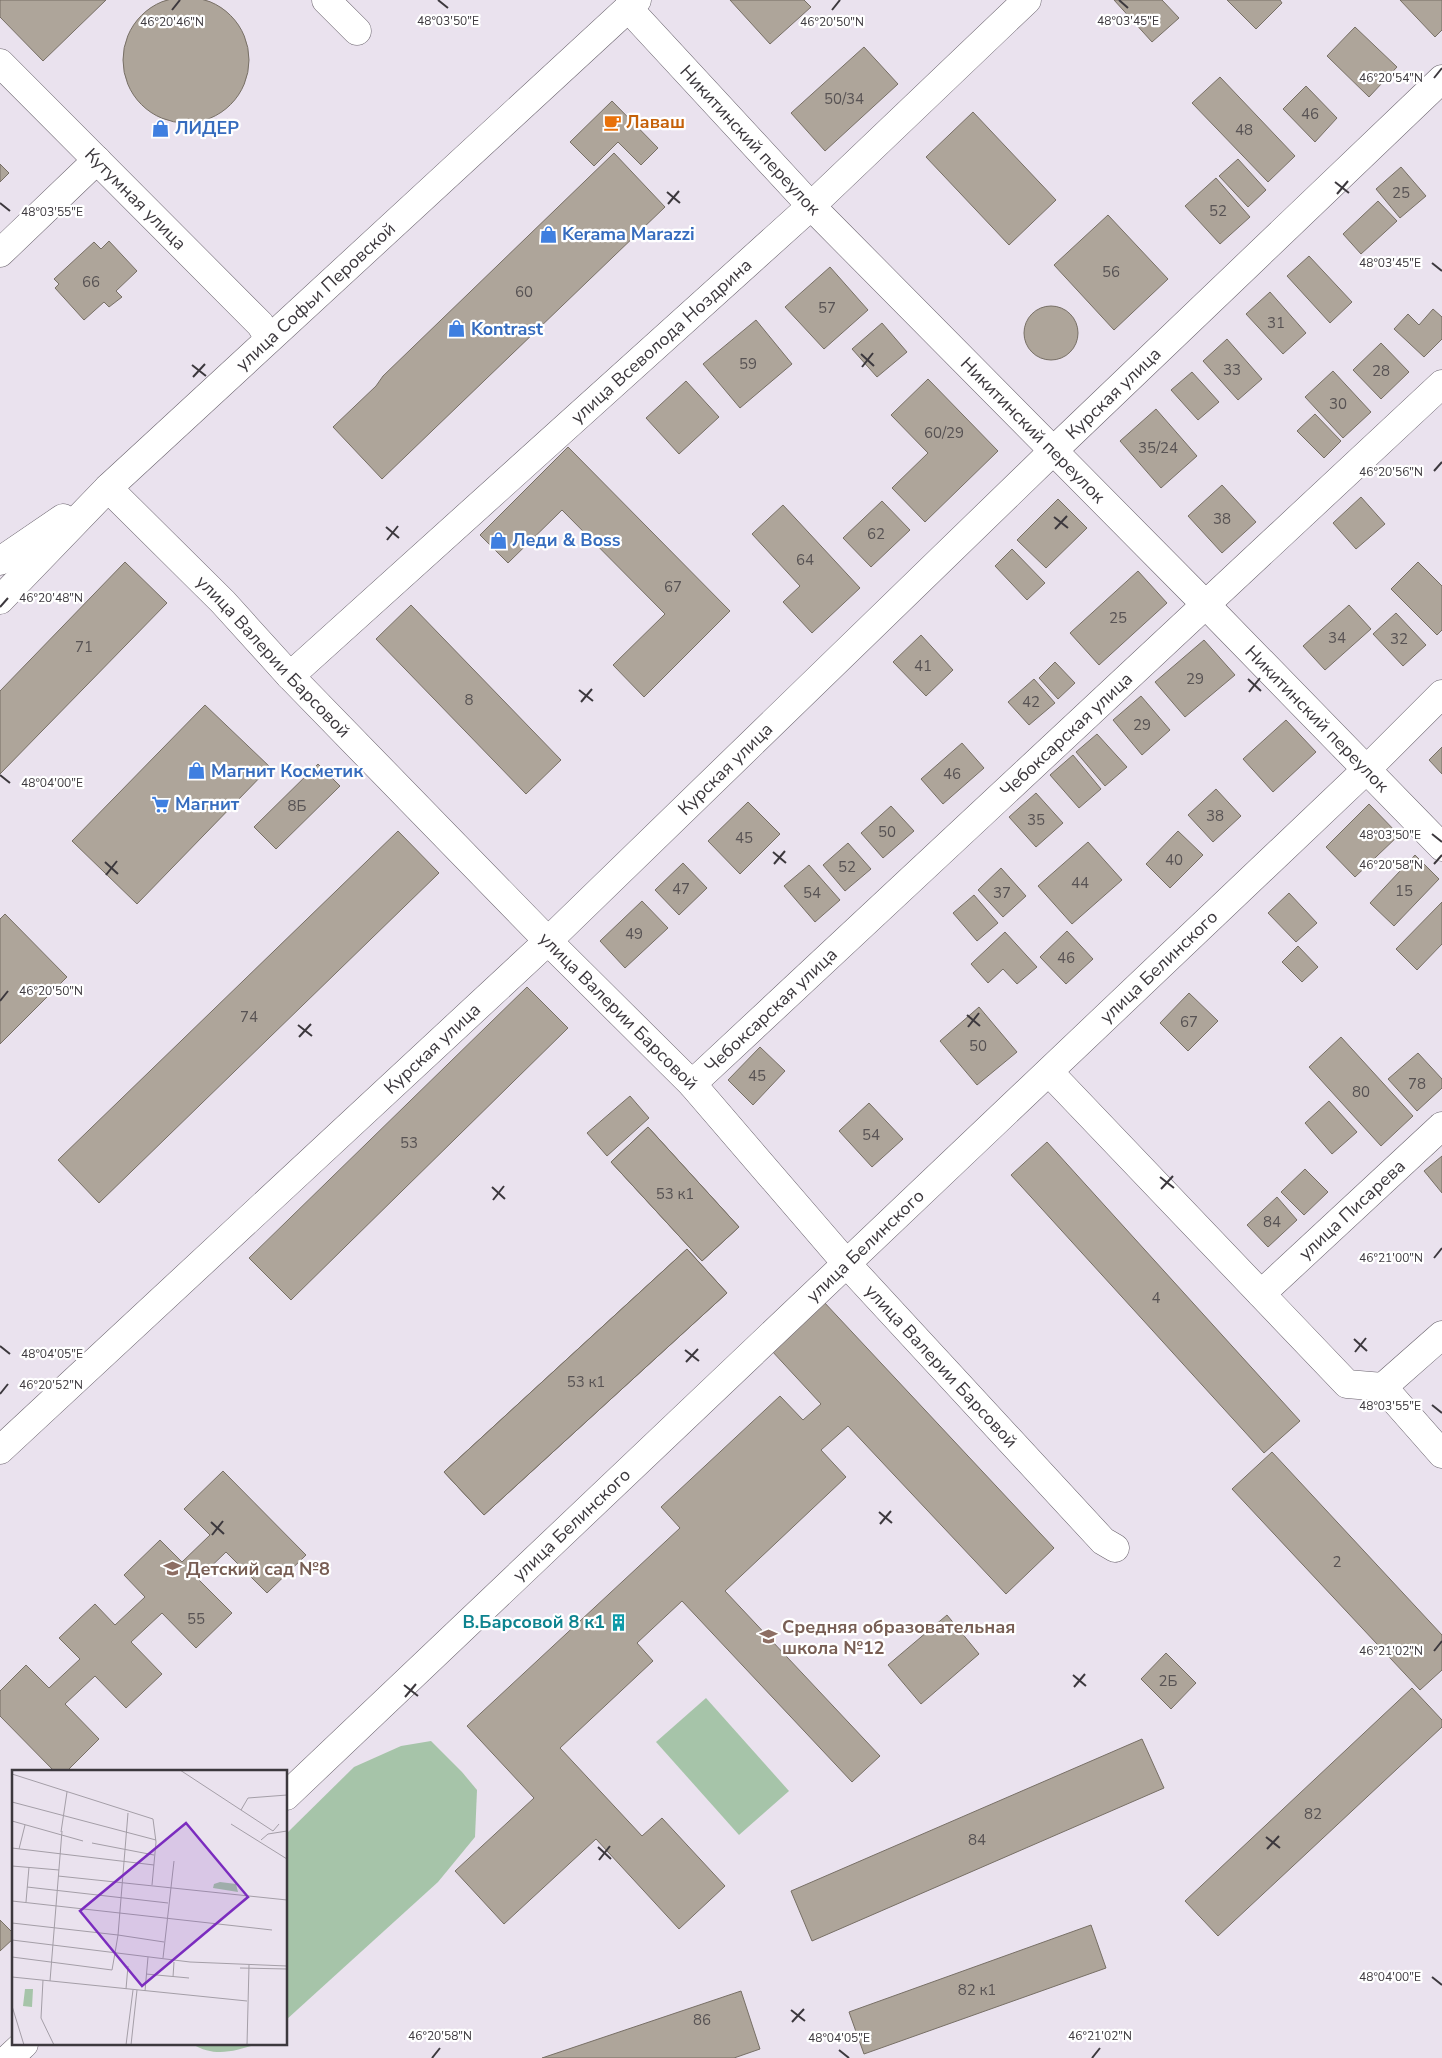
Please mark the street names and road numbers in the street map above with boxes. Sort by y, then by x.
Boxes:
street label: Никитинский переулок [675,60,826,221]
street label: Кутумная улица [79,143,192,255]
street label: улица Софьи Перовской [231,217,401,376]
street label: улица Всеволода Ноздрина [566,253,757,429]
street label: Курская улица [1060,342,1166,445]
street label: Никитинский переулок [955,352,1111,509]
street label: улица Валерии Барсовой [191,570,356,743]
street label: Никитинский переулок [1240,640,1395,798]
street label: Чебоксарская улица [995,667,1138,802]
street label: Курская улица [673,717,778,821]
street label: улица Белинского [1095,905,1223,1029]
street label: улица Валерии Барсовой [534,927,703,1095]
street label: Чебоксарская улица [700,943,842,1078]
street label: Курская улица [379,998,486,1099]
street label: улица Писарева [1293,1154,1410,1265]
street label: улица Белинского [801,1184,929,1307]
street label: улица Валерии Барсовой [860,1279,1023,1453]
street label: улица Белинского [507,1463,636,1586]

